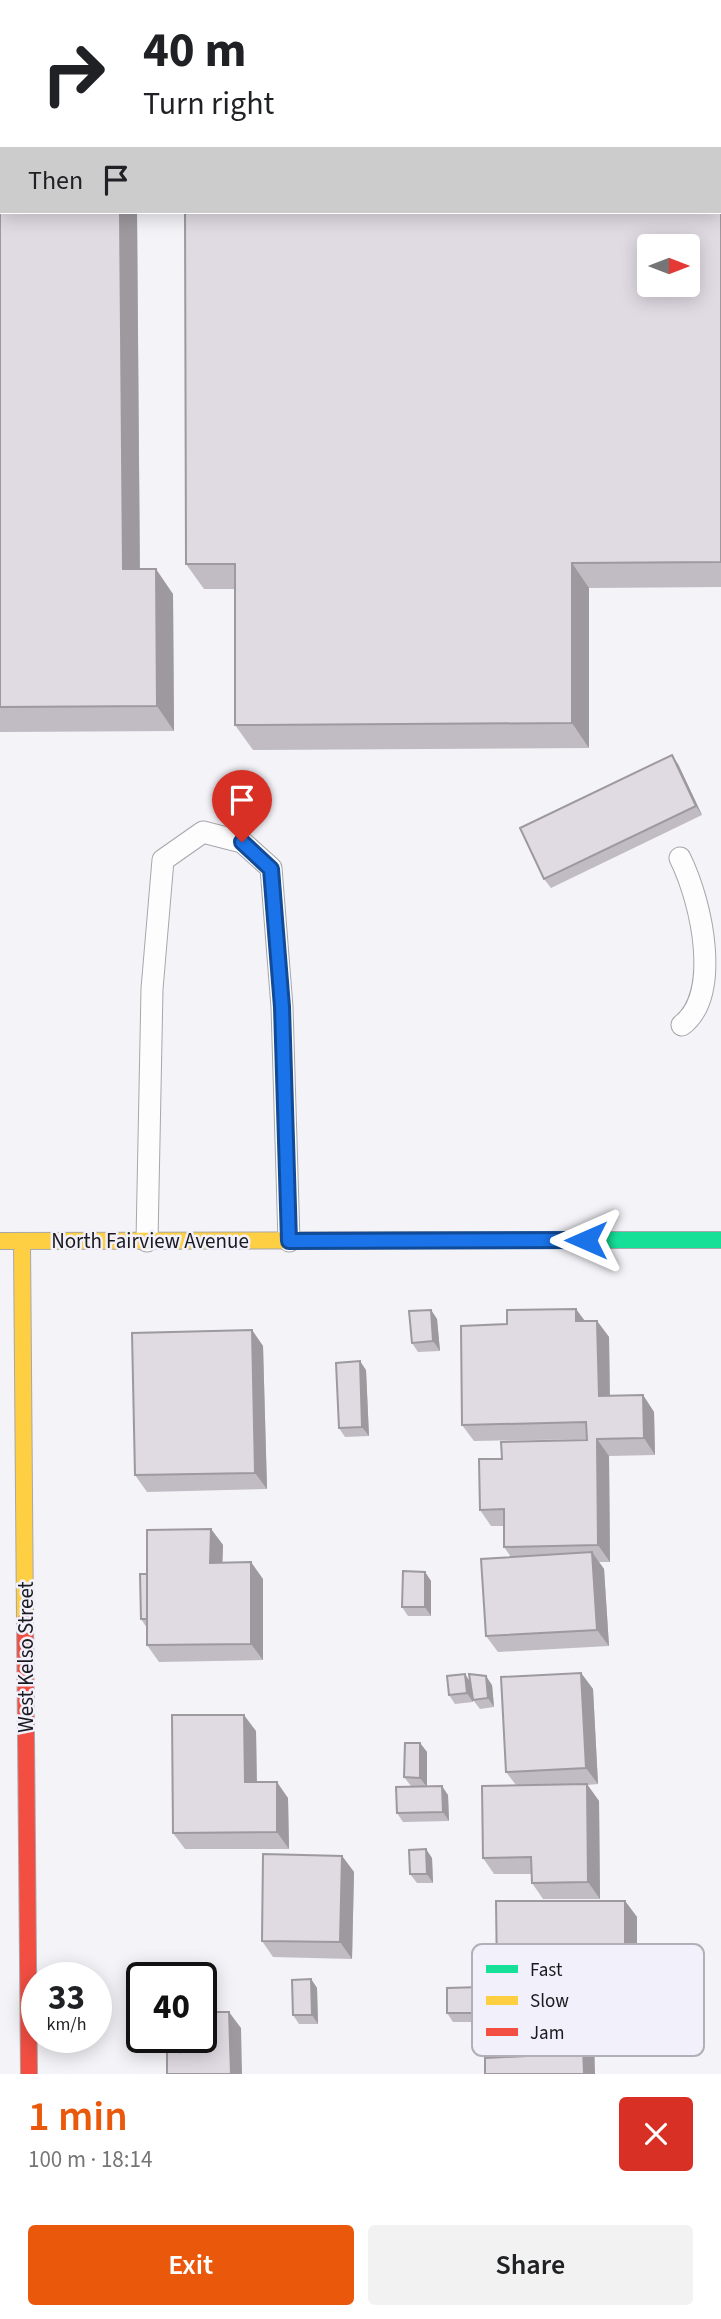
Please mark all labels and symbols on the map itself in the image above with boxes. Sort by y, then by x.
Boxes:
north arrow [637,234,700,298]
pin [212,770,272,842]
position arrow [549,1203,623,1277]
street label: North Fairview Avenue [51,1226,249,1256]
street label: West Kelso Street [11,1581,41,1733]
legend [472,1944,704,2056]
text: Fast [530,1957,563,1984]
speed limit sign: 40 [126,1962,217,2053]
text: Slow [530,1988,569,2015]
text: Jam [530,2020,564,2047]

